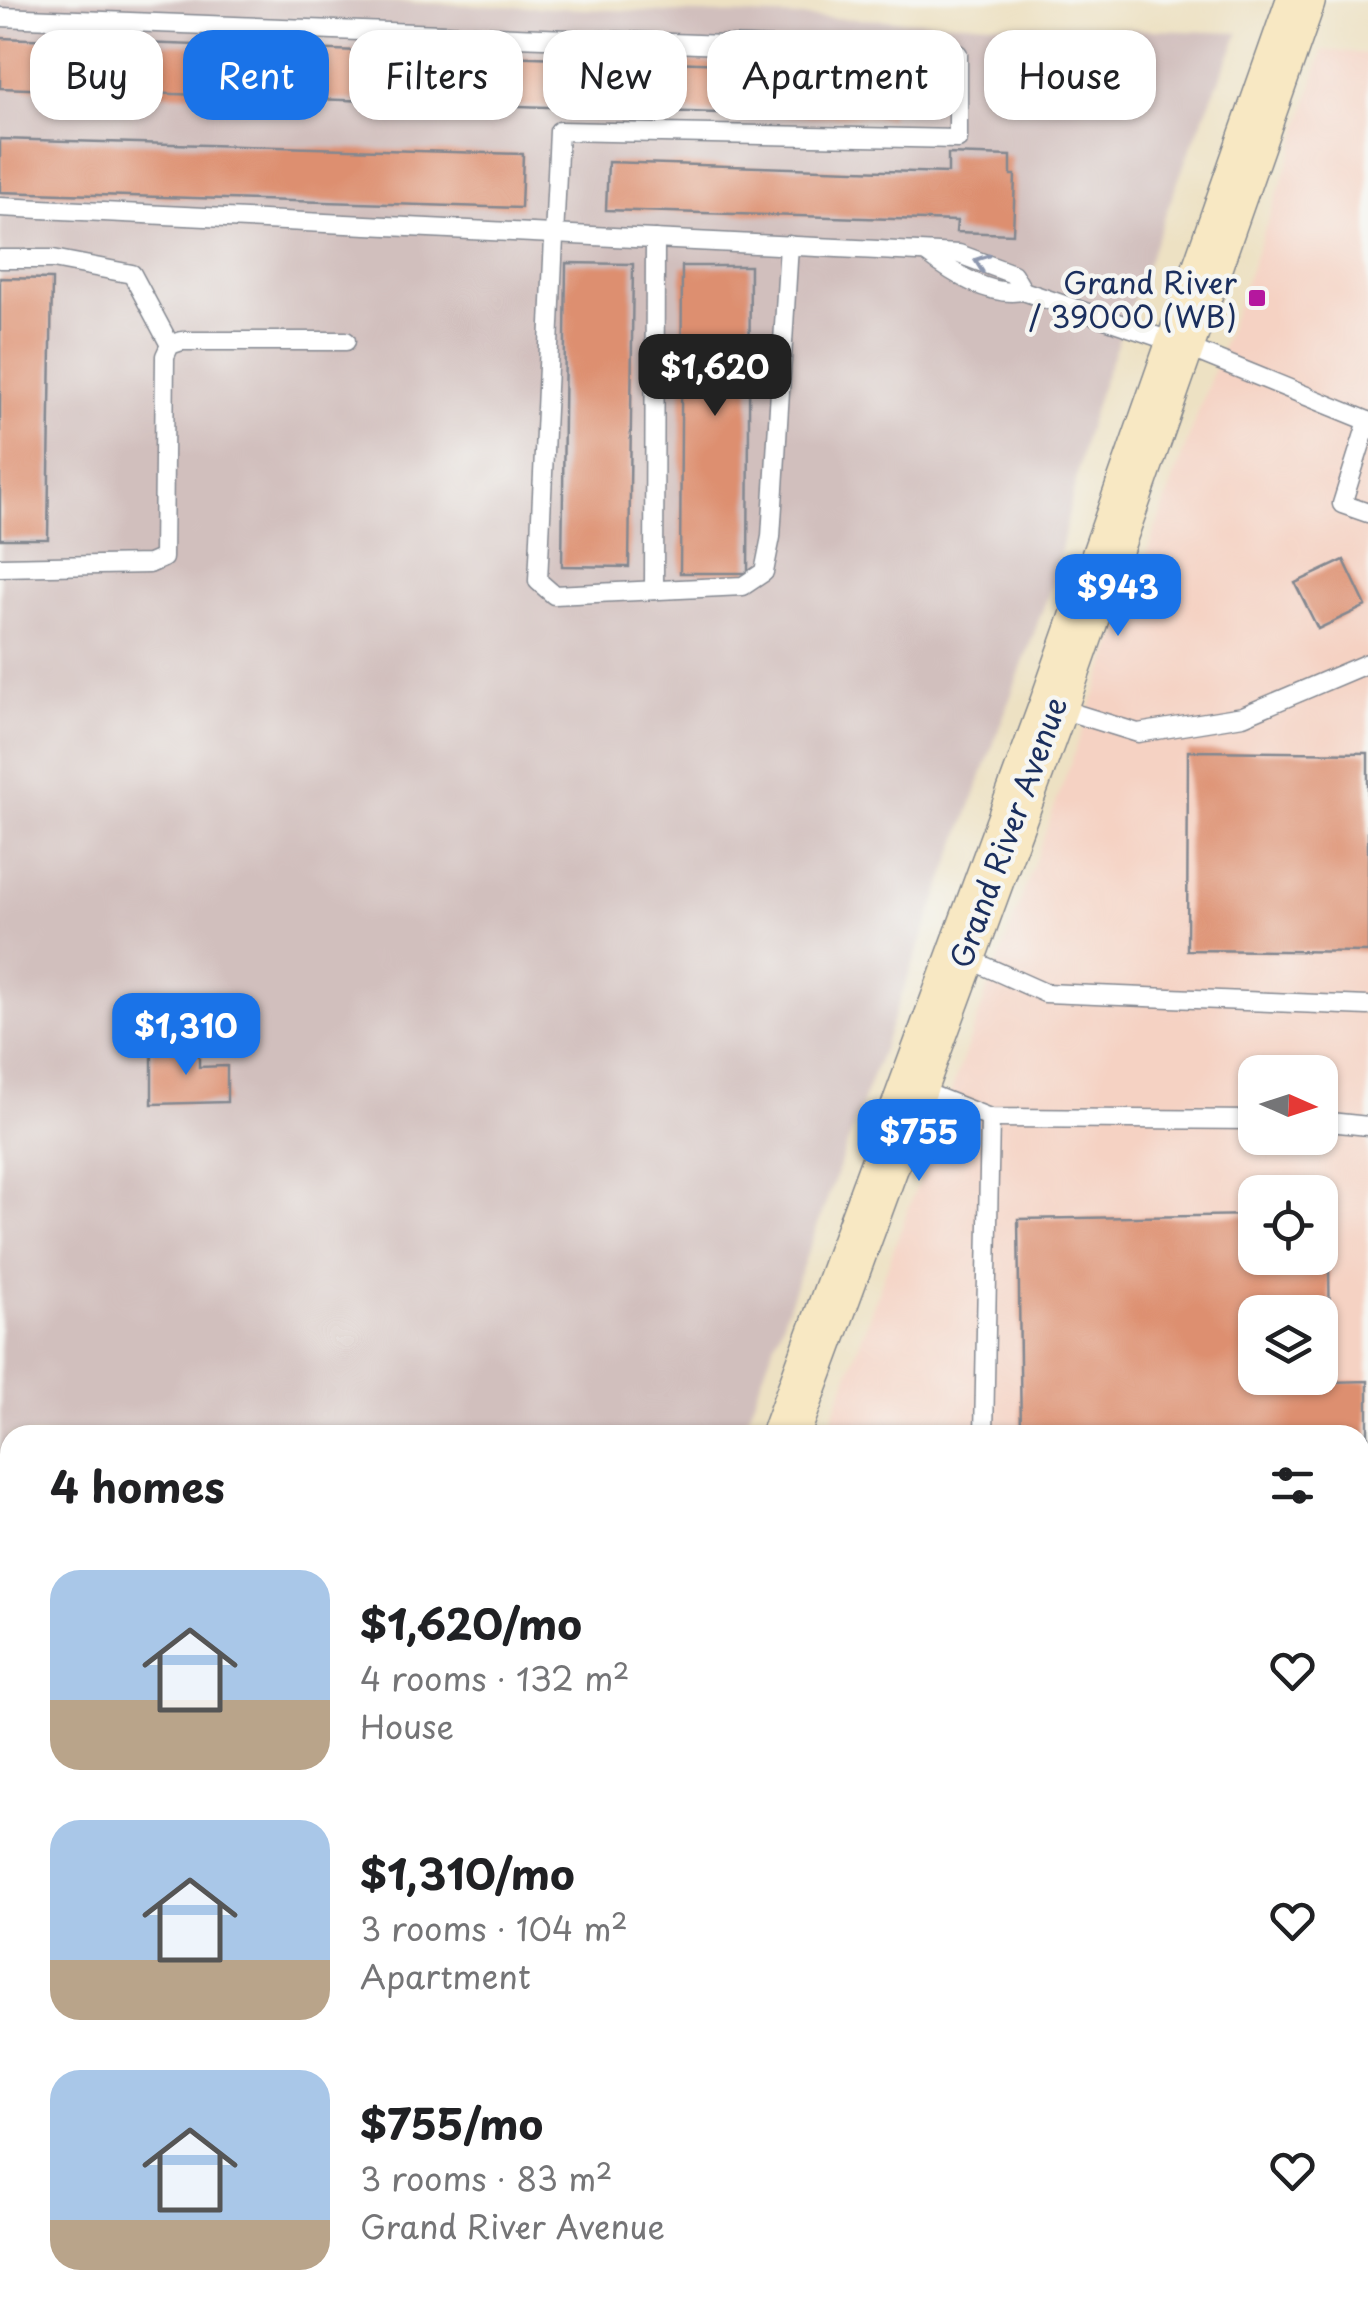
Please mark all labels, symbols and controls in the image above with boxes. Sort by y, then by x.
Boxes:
chip: Buy [30,30,163,120]
chip: Rent [183,30,329,120]
chip: Filters [349,30,523,120]
chip: New [543,30,687,120]
chip: Apartment [707,30,964,120]
chip: House [984,30,1156,120]
one-way arrow [973,253,990,274]
place label: Grand River / 39000 (WB) [1029,259,1237,338]
marker: Grand River / 39000 (WB) [1246,287,1268,309]
pin: $1,620 [634,334,796,419]
text: $1,620 [660,342,770,390]
pin: $943 [1059,554,1177,639]
text: $943 [1077,562,1159,610]
street label: Grand River Avenue [937,690,1077,974]
pin: $1,310 [105,993,267,1078]
text: $1,310 [134,1001,238,1049]
north arrow [1238,1055,1338,1155]
map controls [1238,1055,1338,1395]
pin: $755 [860,1099,978,1184]
text: $755 [879,1107,959,1155]
button: locate [1238,1175,1338,1275]
button: layers [1238,1295,1338,1395]
text: 4 homes [50,1454,225,1517]
icon: filters [1265,1458,1320,1513]
text: $1,620/mo [360,1591,582,1654]
icon: home [130,1610,250,1730]
icon: heart [1265,1643,1320,1698]
text: 4 rooms · 132 m² [360,1654,630,1702]
text: House [360,1702,454,1750]
text: $1,310/mo [360,1841,575,1904]
icon: home [130,1860,250,1980]
icon: heart [1265,1893,1320,1948]
text: 3 rooms · 104 m² [360,1904,628,1952]
text: Apartment [360,1952,531,2000]
text: $755/mo [360,2091,543,2154]
icon: home [130,2110,250,2230]
icon: heart [1265,2143,1320,2198]
text: 3 rooms · 83 m² [360,2154,613,2202]
text: Grand River Avenue [360,2202,665,2250]

